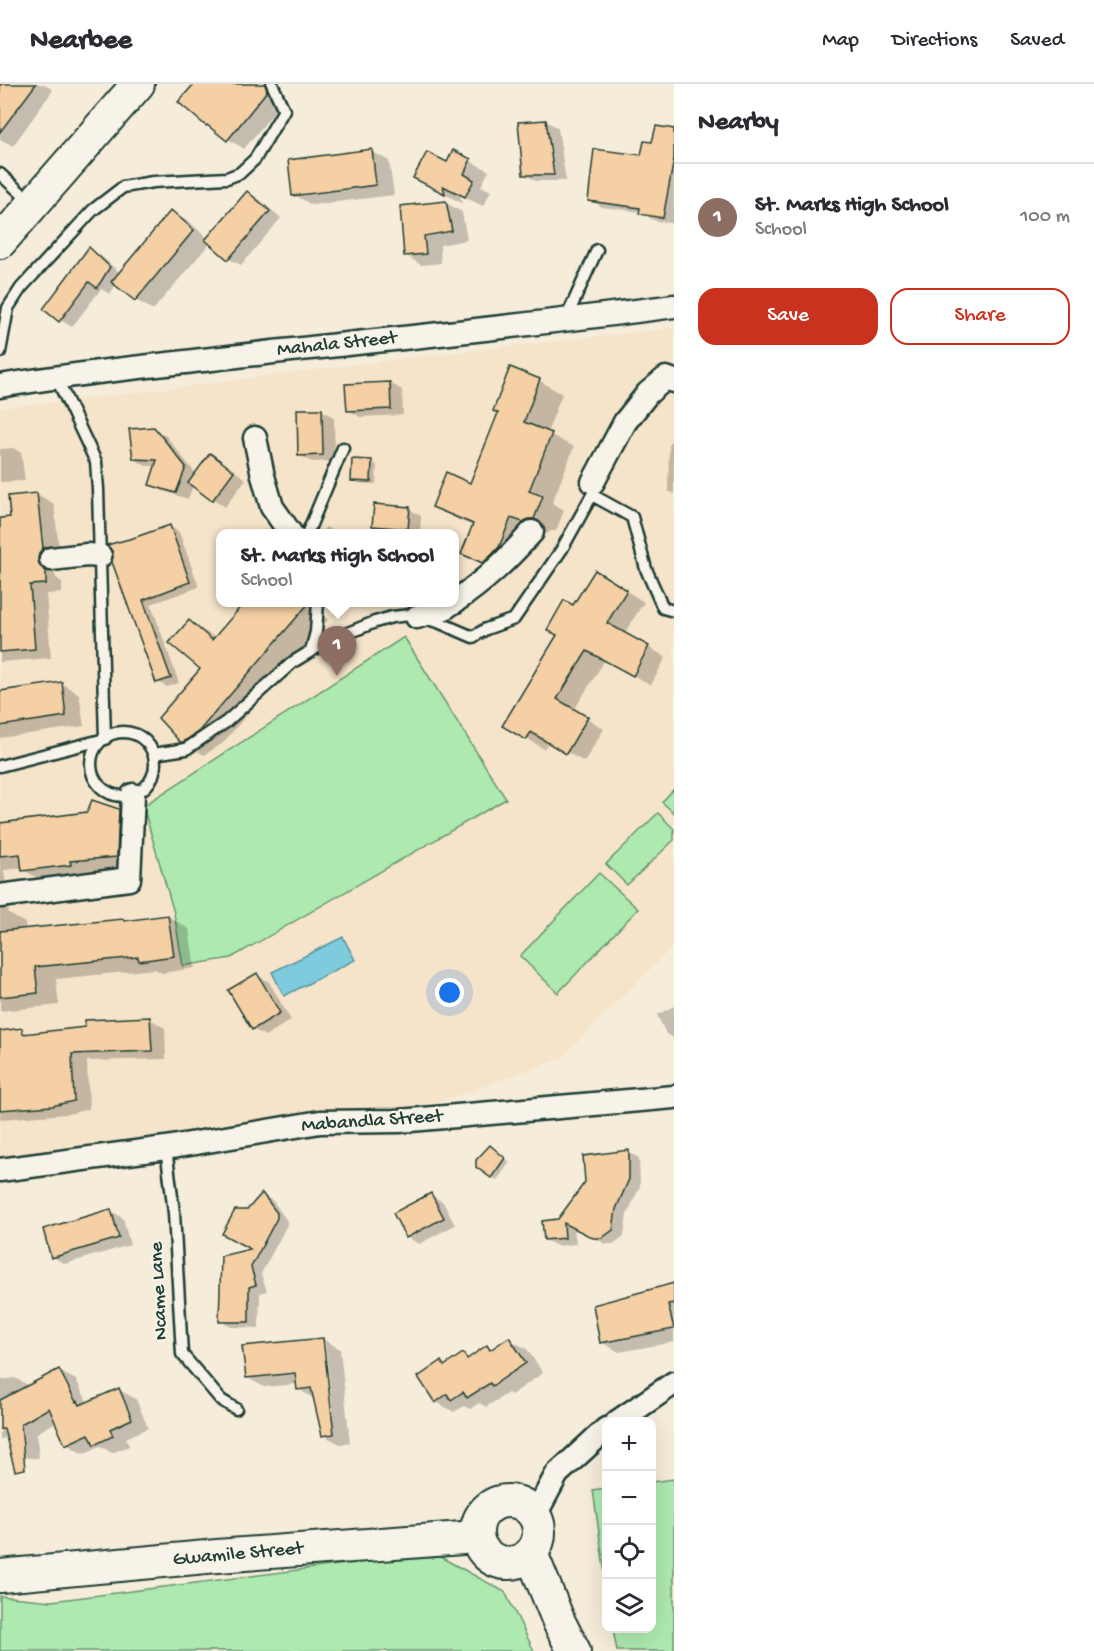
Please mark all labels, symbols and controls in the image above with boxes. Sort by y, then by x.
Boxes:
text: Nearbee [30,25,132,58]
text: Map [822,29,859,54]
text: Directions [892,29,977,54]
text: Saved [1010,29,1064,54]
text: Nearby [698,108,779,139]
text: St. Marks High School [755,193,949,219]
text: 1 [713,206,722,229]
text: 100 m [1020,206,1070,229]
text: School [755,219,807,242]
button: Save [698,288,878,345]
button: Share [890,288,1070,345]
street label: Mahala Street [276,327,400,363]
popup [216,529,459,607]
text: St. Marks High School [241,544,434,570]
text: School [241,570,293,593]
pin: 1 [318,626,356,676]
your location [435,978,464,1007]
street label: Mabandla Street [301,1105,445,1138]
street label: Ncame Lane [146,1241,174,1341]
map controls [602,1417,656,1633]
button: + [602,1417,656,1471]
button: − [602,1471,656,1525]
button: locate [602,1525,656,1579]
street label: Gwamile Street [172,1538,306,1572]
button: layers [602,1579,656,1633]

